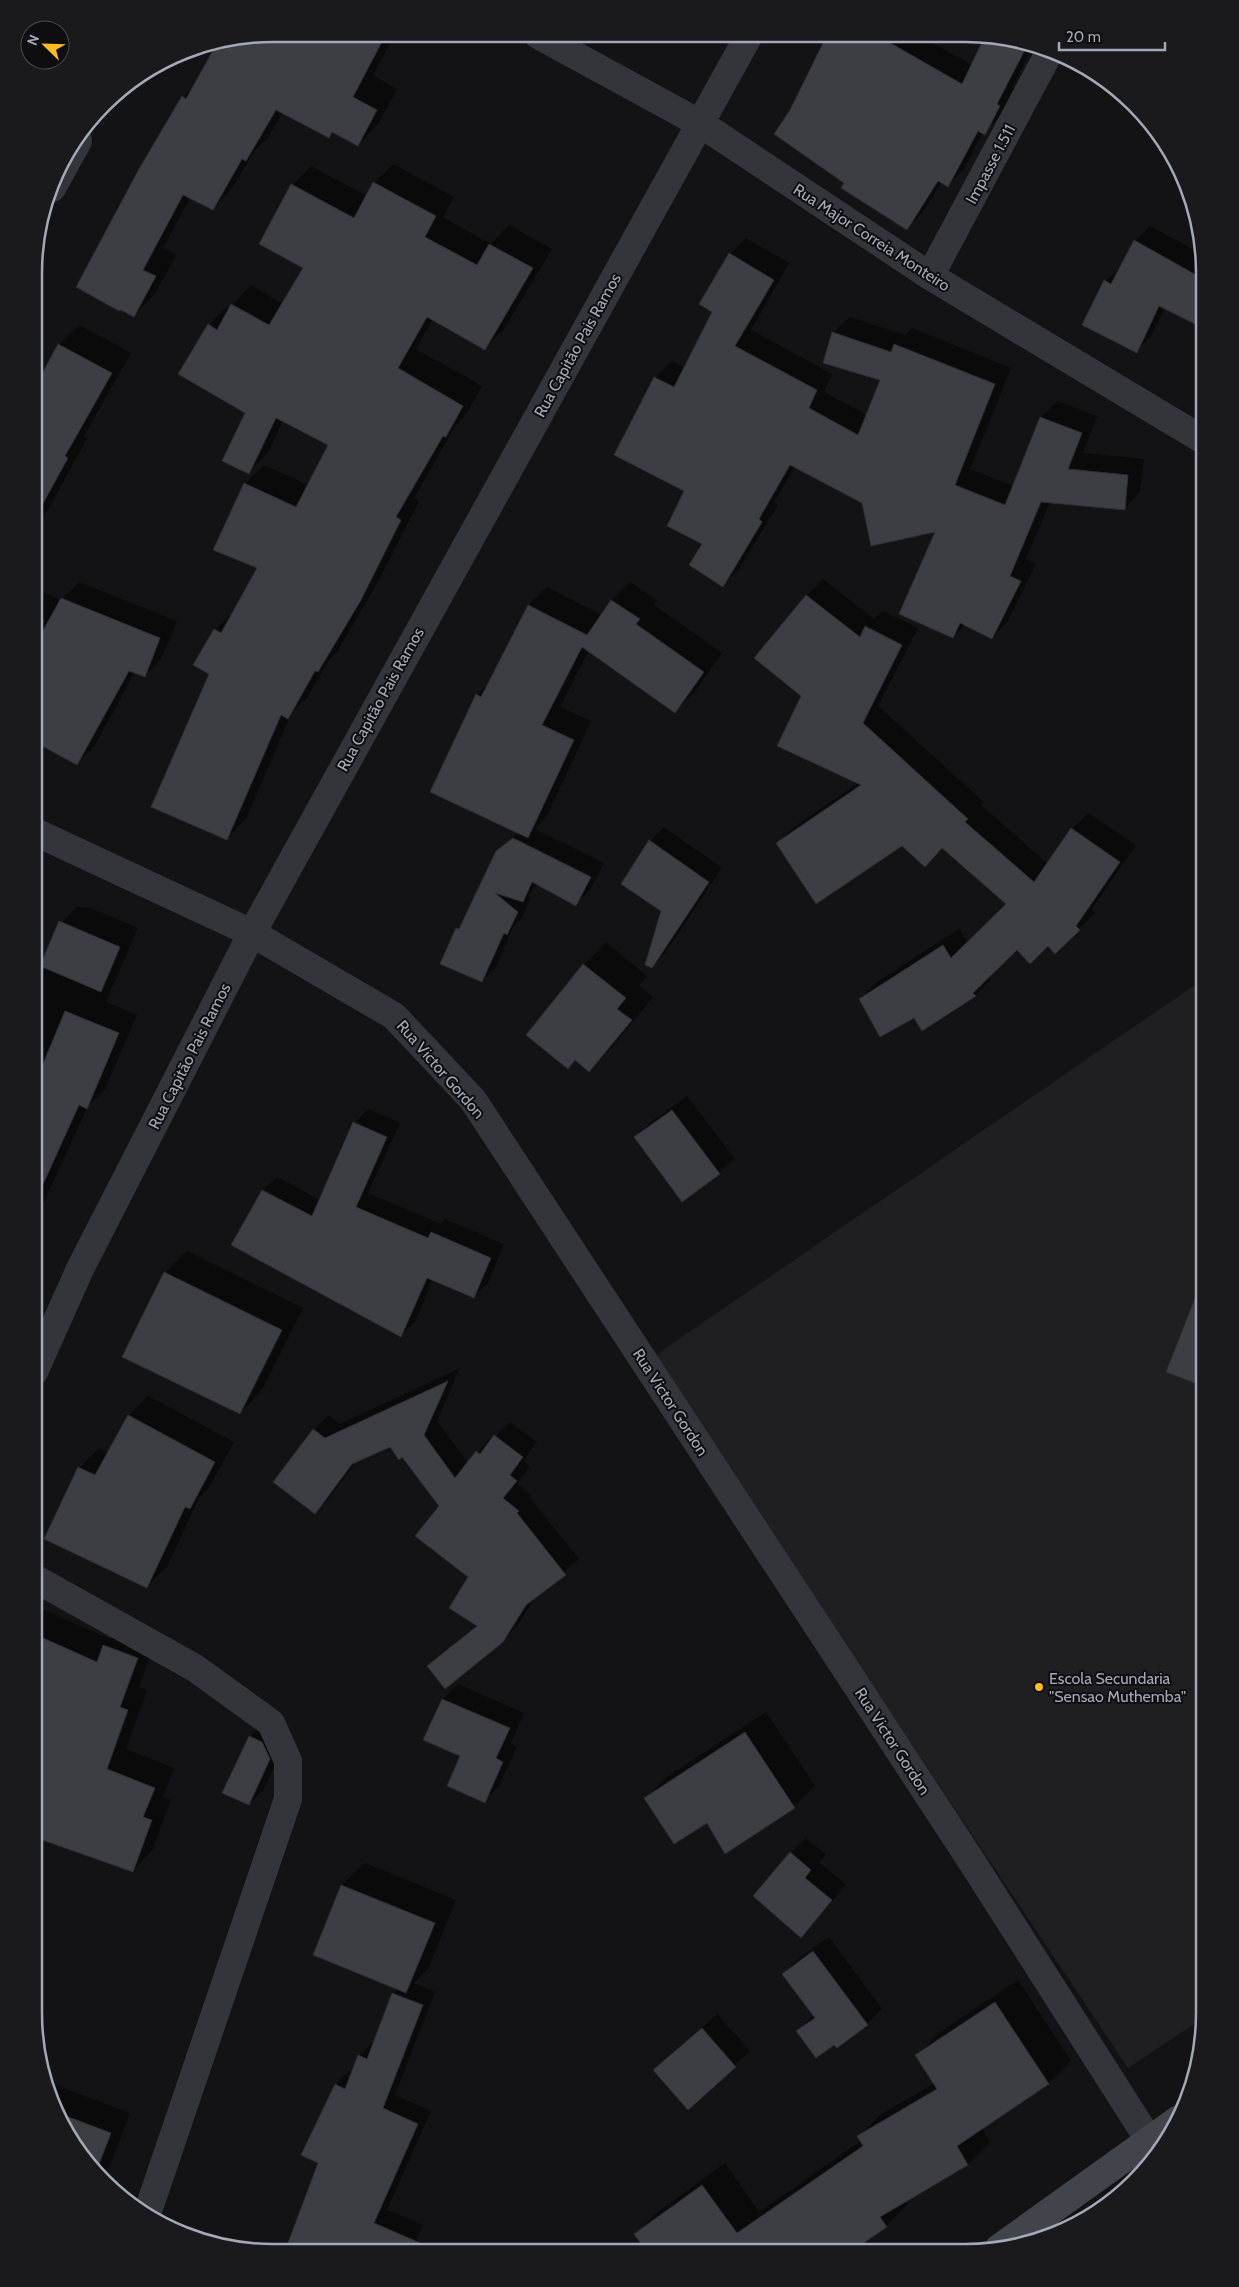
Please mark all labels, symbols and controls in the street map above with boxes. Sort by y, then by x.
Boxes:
north arrow [20,20,70,70]
scale bar [1059,20,1165,52]
text: 20 m [1066,28,1101,46]
text: N [23,32,43,48]
street label: Impasse 1.511 [962,121,1019,207]
street label: Rua Major Correia Monteiro [790,180,954,295]
street label: Rua Capitão Pais Ramos [530,270,625,420]
street label: Rua Capitão Pais Ramos [333,624,428,774]
street label: Rua Capitão Pais Ramos [144,980,235,1132]
street label: Rua Victor Gordon [393,1016,488,1122]
street label: Rua Victor Gordon [629,1345,712,1459]
place label: Escola Secundaria "Sensao Muthemba" [1049,1669,1186,1706]
marker: Escola Secundaria "Sensao Muthemba" [1033,1681,1045,1693]
street label: Rua Victor Gordon [851,1684,934,1798]

